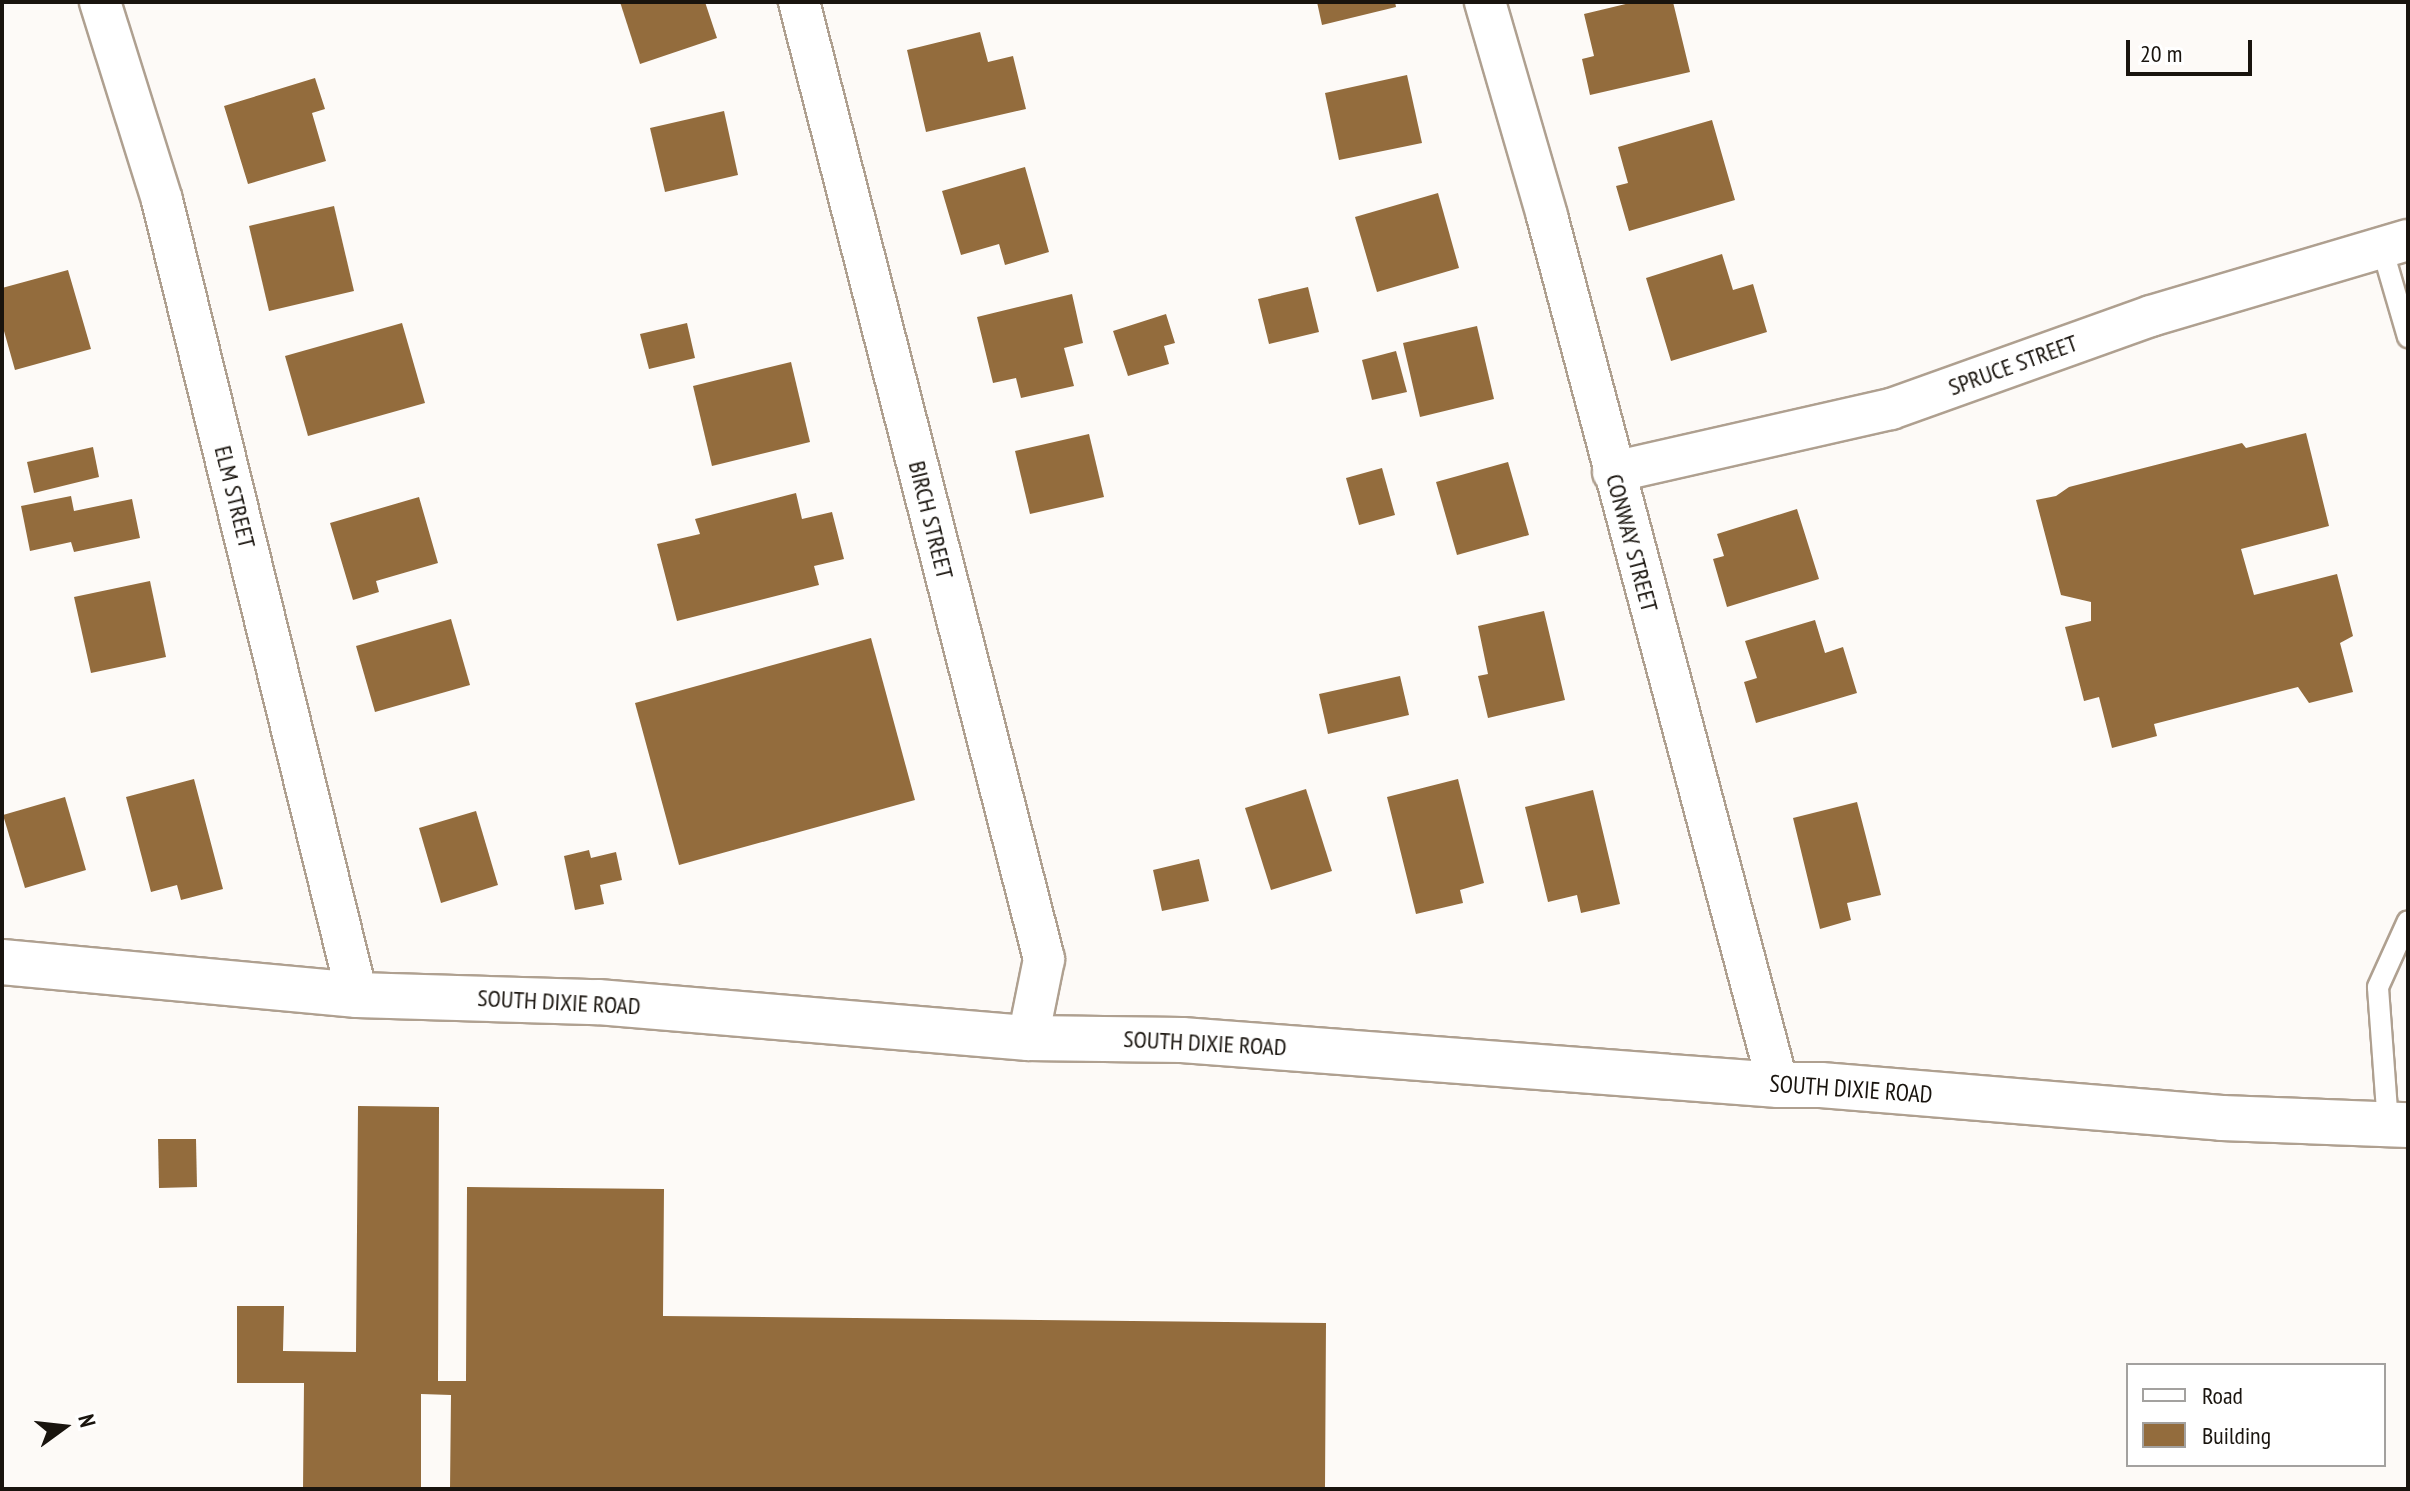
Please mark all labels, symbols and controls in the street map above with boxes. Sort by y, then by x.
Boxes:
scale bar [2130,24,2256,74]
text: 20 m [2140,38,2182,69]
street label: SPRUCE STREET [1944,328,2082,402]
street label: ELM STREET [208,443,262,551]
street label: BIRCH STREET [902,458,960,582]
street label: CONWAY STREET [1600,471,1664,615]
street label: SOUTH DIXIE ROAD [477,983,641,1021]
street label: SOUTH DIXIE ROAD [1123,1024,1287,1062]
street label: SOUTH DIXIE ROAD [1769,1069,1933,1109]
legend [2126,1363,2386,1467]
text: Road [2202,1380,2243,1411]
north arrow [24,1387,104,1467]
text: N [72,1411,102,1430]
text: Building [2202,1420,2271,1451]

